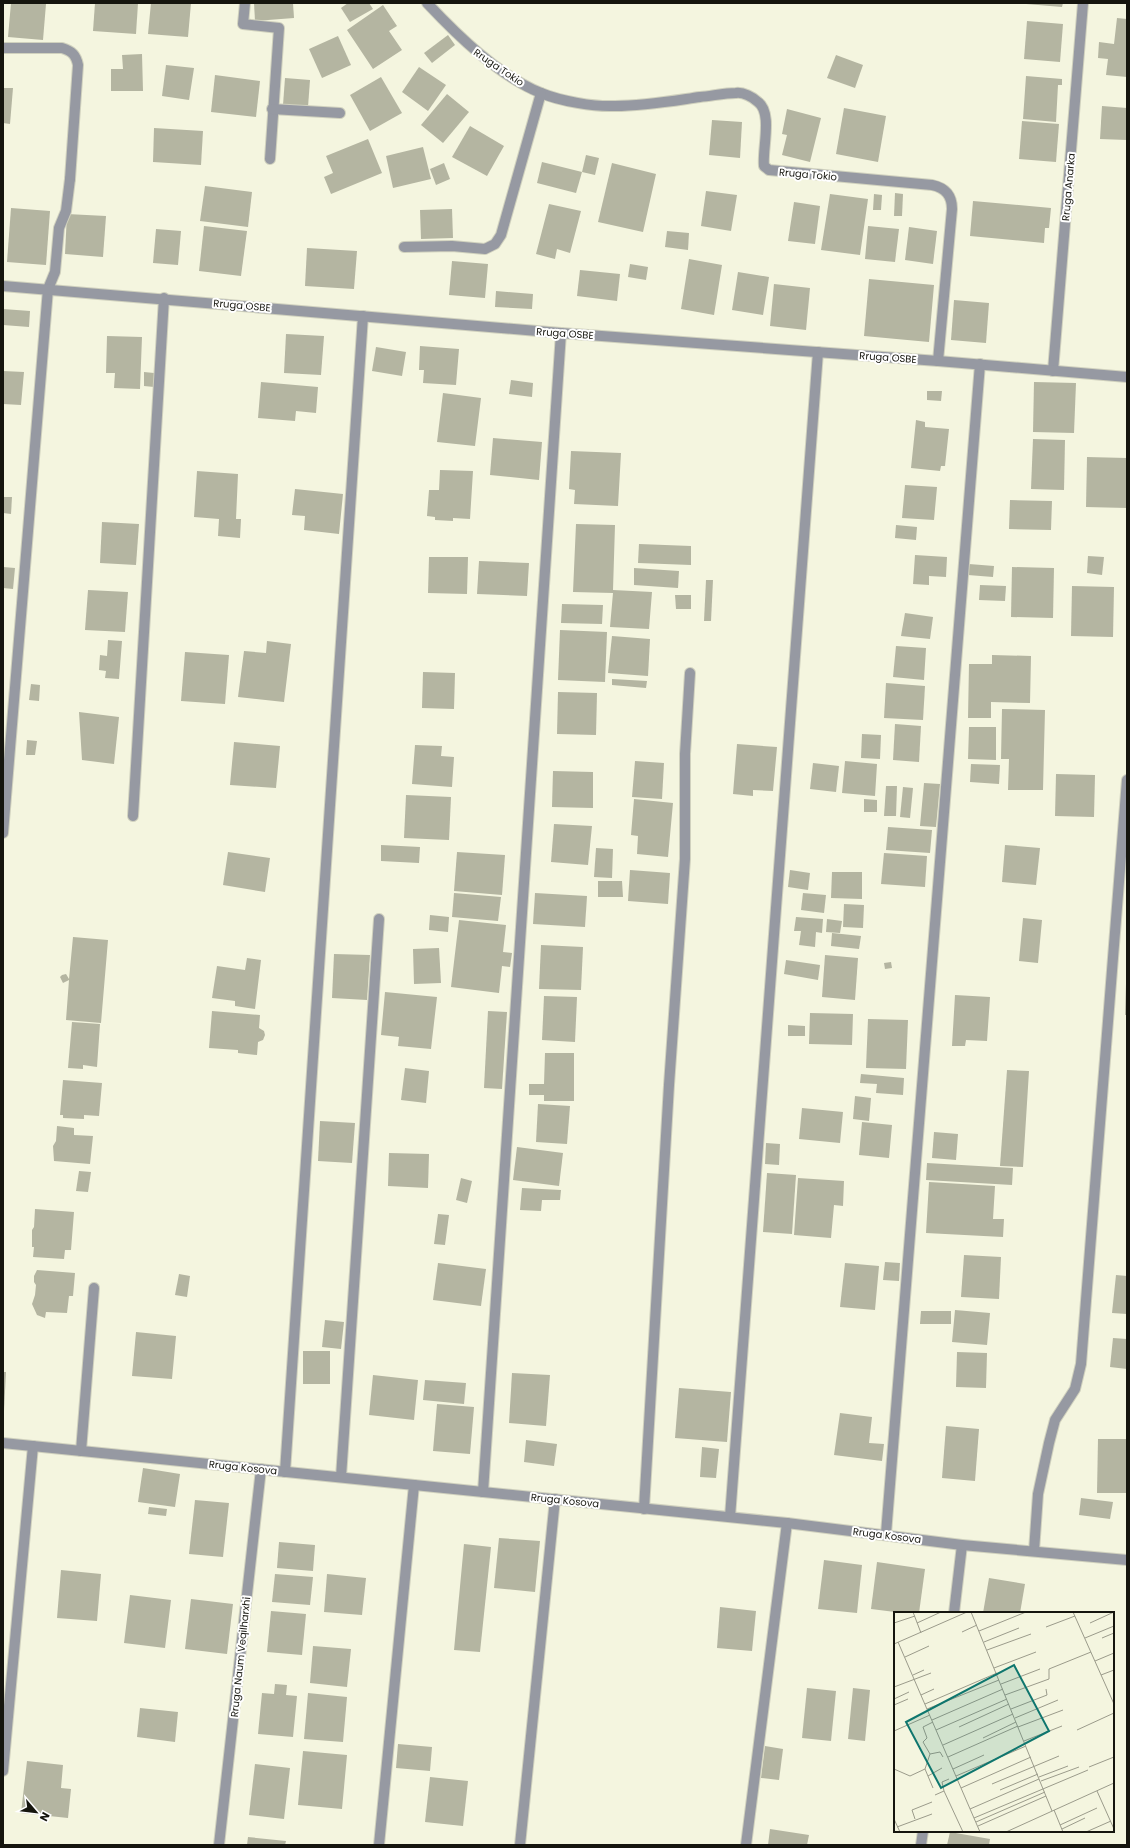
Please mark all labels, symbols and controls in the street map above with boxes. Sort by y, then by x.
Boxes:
street label: Rruga Tokio [470,45,527,90]
street label: Rruga Anarka [1058,153,1079,222]
street label: Rruga Tokio [778,164,838,185]
street label: Rruga OSBE [213,296,271,315]
street label: Rruga OSBE [536,324,594,343]
street label: Rruga OSBE [859,348,917,367]
street label: Rruga Kosova [208,1456,278,1479]
street label: Rruga Kosova [530,1489,600,1512]
street label: Rruga Kosova [852,1524,922,1547]
street label: Rruga Naum Veqilharxhi [227,1596,254,1718]
inset map [894,1612,1114,1832]
north arrow [16,1792,56,1832]
text: N [36,1809,54,1824]

